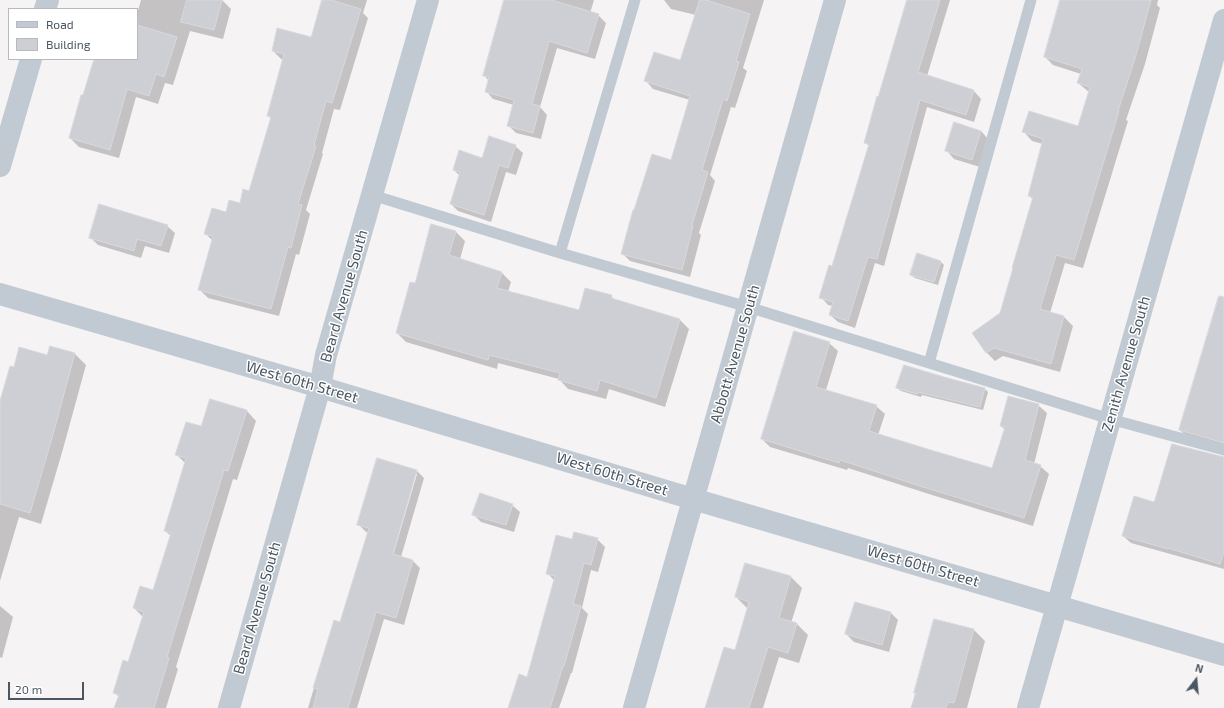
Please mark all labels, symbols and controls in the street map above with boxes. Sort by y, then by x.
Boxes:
legend [8,8,138,60]
text: Road [46,17,74,31]
text: Building [46,37,90,51]
street label: Beard Avenue South [316,228,372,364]
street label: Abbott Avenue South [707,283,763,425]
street label: Zenith Avenue South [1098,294,1154,434]
street label: West 60th Street [244,357,360,407]
street label: West 60th Street [554,448,670,500]
street label: Beard Avenue South [229,540,285,676]
street label: West 60th Street [865,541,981,591]
north arrow [1176,660,1216,700]
text: N [1194,661,1205,675]
scale bar [10,674,86,700]
text: 20 m [15,682,42,696]

